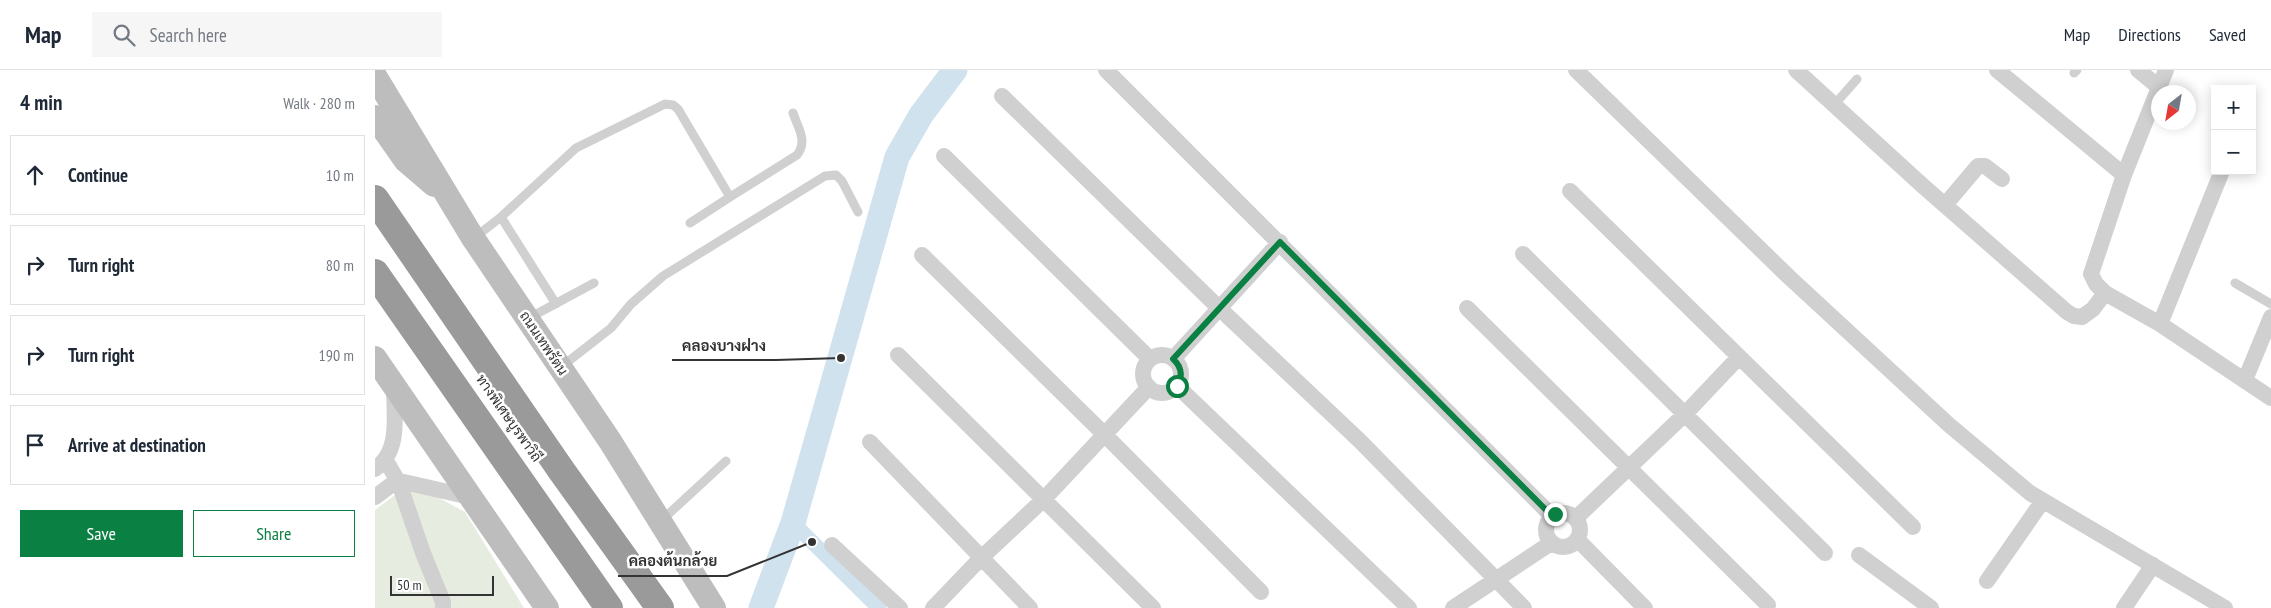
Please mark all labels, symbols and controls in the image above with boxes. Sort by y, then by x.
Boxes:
search box [92,12,442,57]
text: Map [25,19,62,50]
icon: search [110,21,138,49]
text: Search here [150,23,227,47]
text: Map [2064,23,2090,46]
text: Directions [2118,23,2181,46]
text: Saved [2209,23,2246,46]
north arrow [2151,85,2196,130]
map controls [2211,85,2256,175]
button: + [2211,85,2256,130]
text: 4 min [20,89,62,116]
text: Walk · 280 m [283,93,355,113]
button: − [2211,130,2256,175]
icon: ahead [21,161,49,189]
text: Continue [68,163,128,187]
text: 10 m [326,165,354,185]
icon: right [21,251,49,279]
text: Turn right [68,253,134,277]
text: 80 m [326,255,354,275]
street label: ถนนเทพรัตน [516,307,572,379]
callout: คลองบางฝาง [672,330,776,360]
text: คลองบางฝาง [682,336,766,355]
icon: right [21,341,49,369]
text: Turn right [68,343,134,367]
text: 190 m [319,345,354,365]
street label: ทางพิเศษบูรพาวิถี [471,371,546,466]
route start [1166,375,1189,398]
icon: arrive [21,431,49,459]
text: Arrive at destination [68,433,206,457]
route end [1544,503,1567,526]
button: Save [20,510,183,557]
button: Share [193,510,355,557]
callout: คลองต้นกล้วย [618,546,727,576]
text: คลองต้นกล้วย [629,551,717,570]
scale bar [390,573,494,596]
text: 50 m [397,576,422,594]

